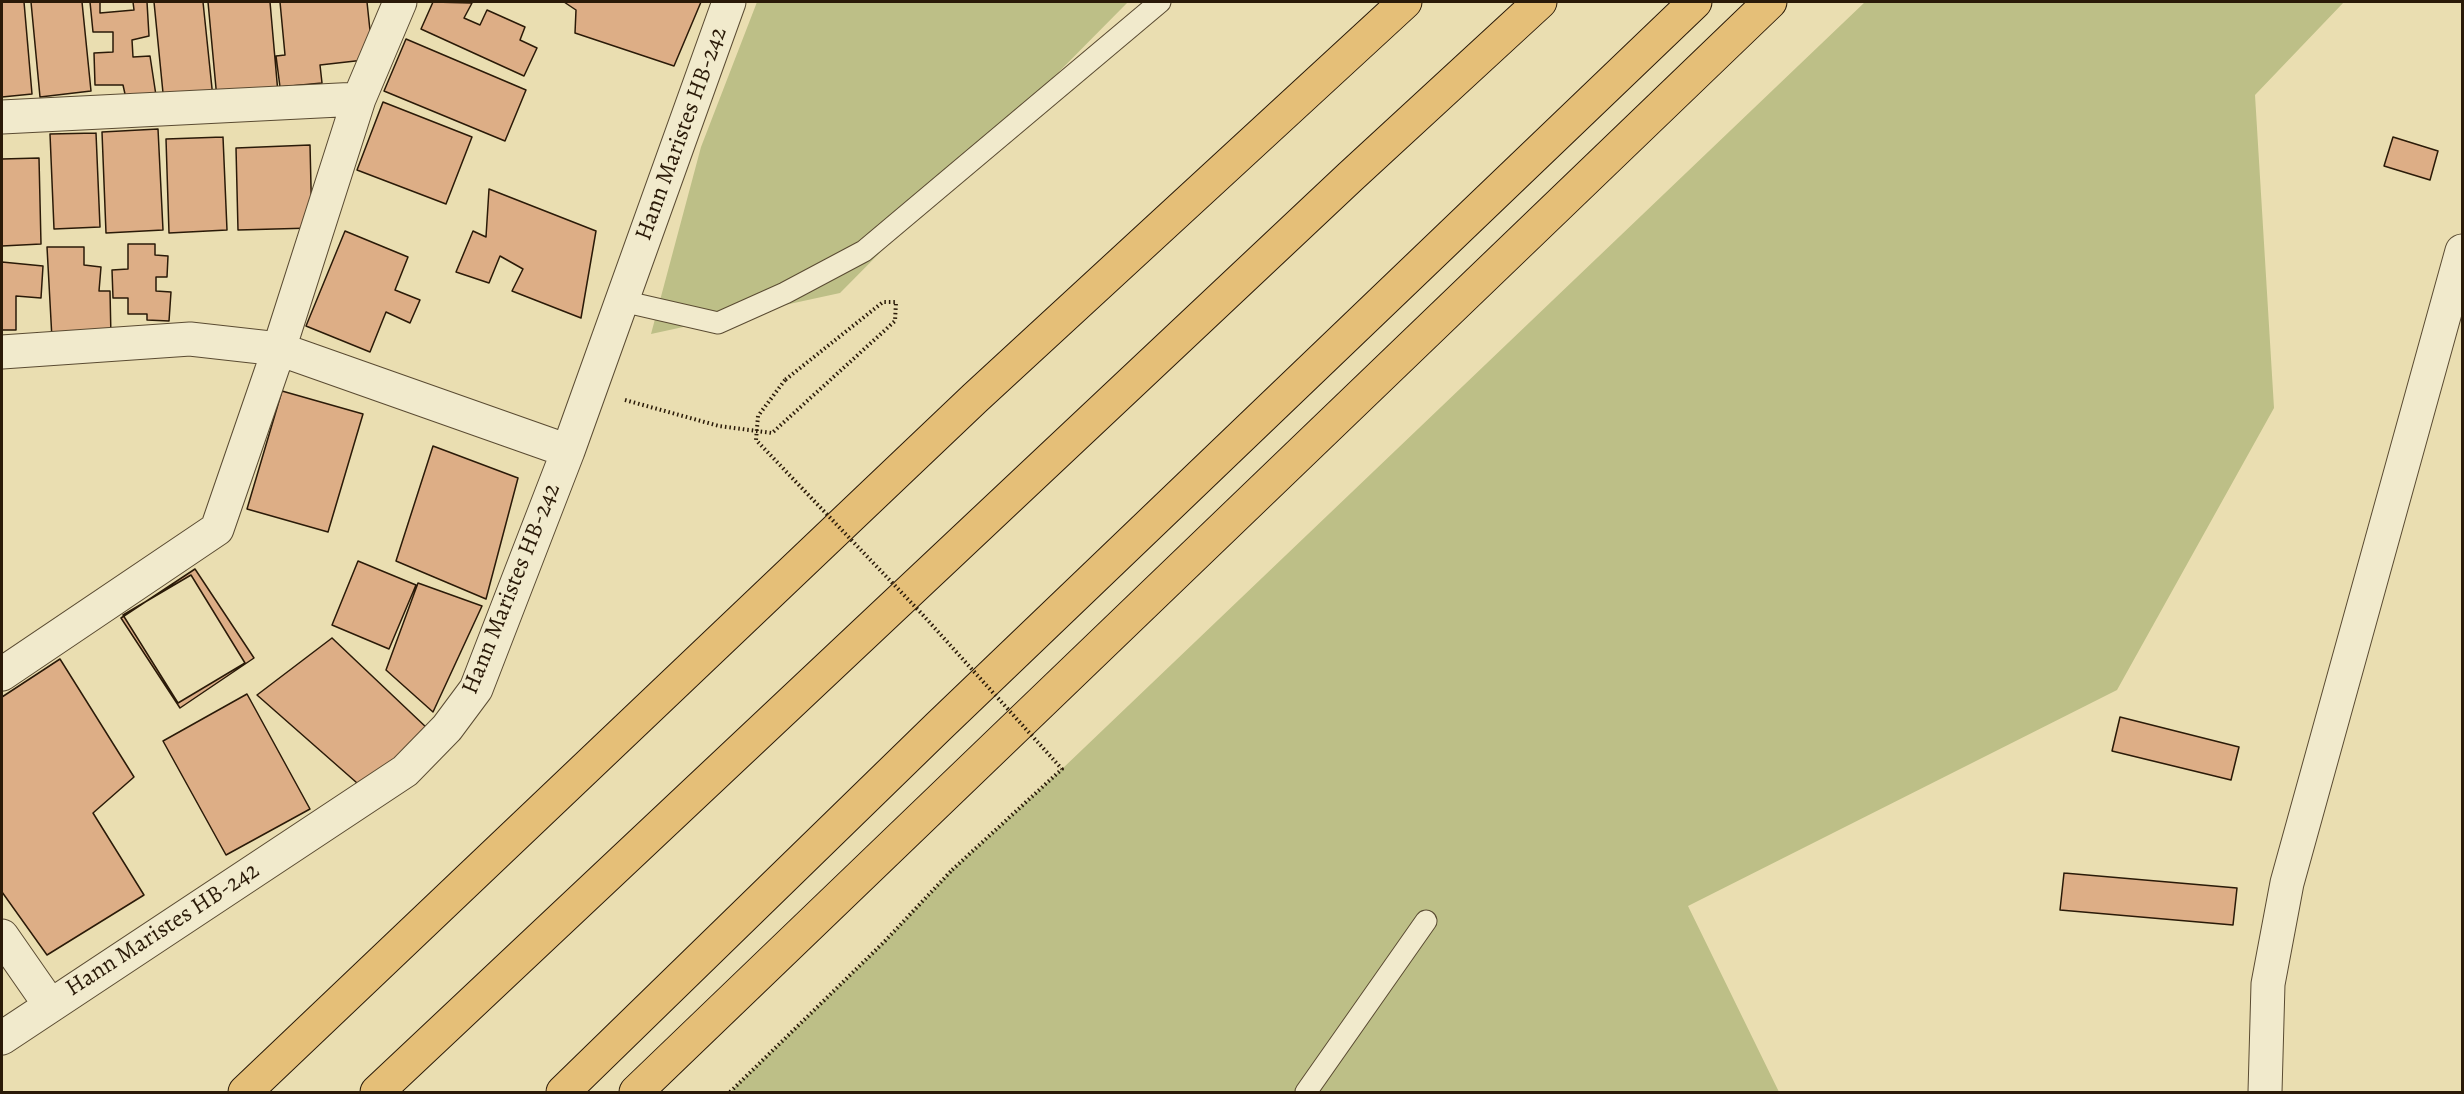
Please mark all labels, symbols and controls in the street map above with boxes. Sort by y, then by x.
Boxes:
street label: Hann Maristes HB-242 [630,23,734,245]
street label: Hann Maristes HB-242 [457,479,567,699]
street label: Hann Maristes HB-242 [61,857,265,1003]

